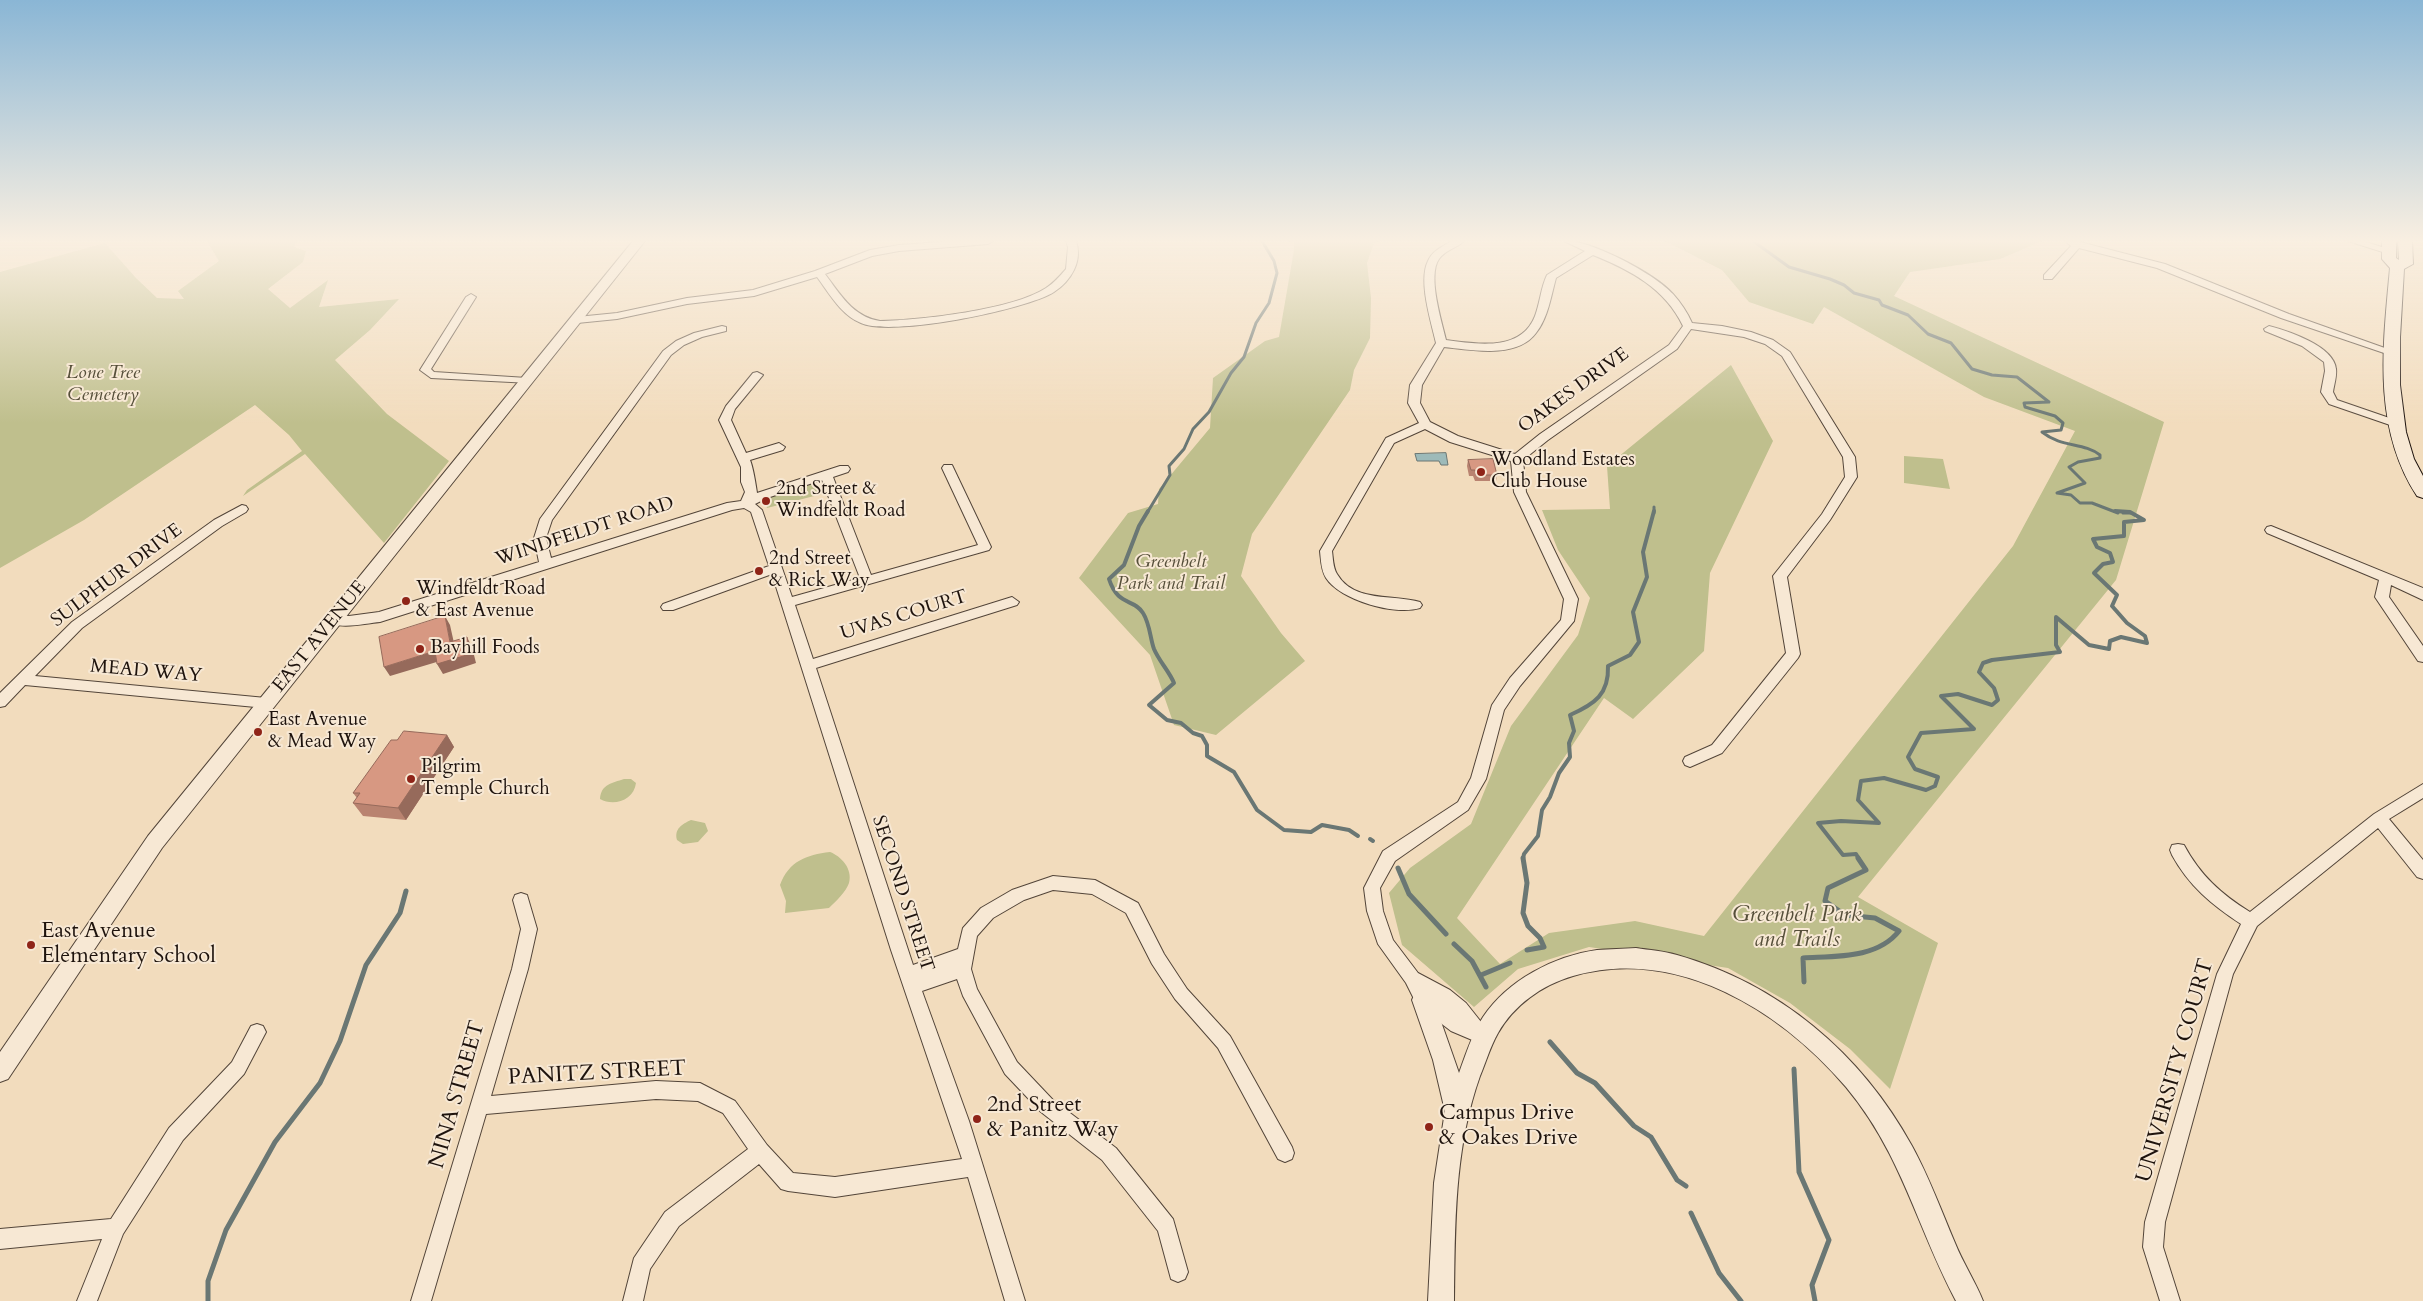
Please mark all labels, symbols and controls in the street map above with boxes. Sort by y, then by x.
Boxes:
street label: OAKES DRIVE [1514,343,1634,439]
park label: Lone Tree Cemetery [66,363,140,407]
place label: Woodland Estates Club House [1491,450,1635,494]
marker: Woodland Estates Club House [1475,466,1487,478]
place label: 2nd Street & Windfeldt Road [776,479,905,523]
street label: WINDFELDT ROAD [493,492,677,572]
marker: 2nd Street & Windfeldt Road [760,495,772,507]
street label: SULPHUR DRIVE [47,519,187,633]
place label: 2nd Street & Rick Way [769,549,870,593]
park label: Greenbelt Park and Trail [1117,552,1225,596]
marker: 2nd Street & Rick Way [753,565,765,577]
street label: EAST AVENUE [268,577,372,697]
place label: Windfeldt Road & East Avenue [416,579,545,623]
street label: UVAS COURT [838,586,970,646]
marker: Windfeldt Road & East Avenue [400,595,412,607]
place label: Bayhill Foods [430,638,540,660]
marker: Bayhill Foods [414,643,426,655]
street label: MEAD WAY [89,656,203,688]
place label: East Avenue & Mead Way [268,710,376,754]
marker: East Avenue & Mead Way [252,726,264,738]
place label: Pilgrim Temple Church [421,757,550,801]
marker: Pilgrim Temple Church [405,773,417,785]
street label: SECOND STREET [866,813,938,975]
park label: Greenbelt Park and Trails [1732,903,1862,954]
place label: East Avenue Elementary School [41,919,216,970]
marker: East Avenue Elementary School [25,939,37,951]
street label: UNIVERSITY COURT [2131,956,2221,1186]
street label: NINA STREET [424,1018,492,1172]
street label: PANITZ STREET [507,1056,687,1092]
place label: 2nd Street & Panitz Way [987,1093,1119,1144]
place label: Campus Drive & Oakes Drive [1439,1101,1578,1152]
marker: 2nd Street & Panitz Way [971,1113,983,1125]
marker: Campus Drive & Oakes Drive [1423,1121,1435,1133]

